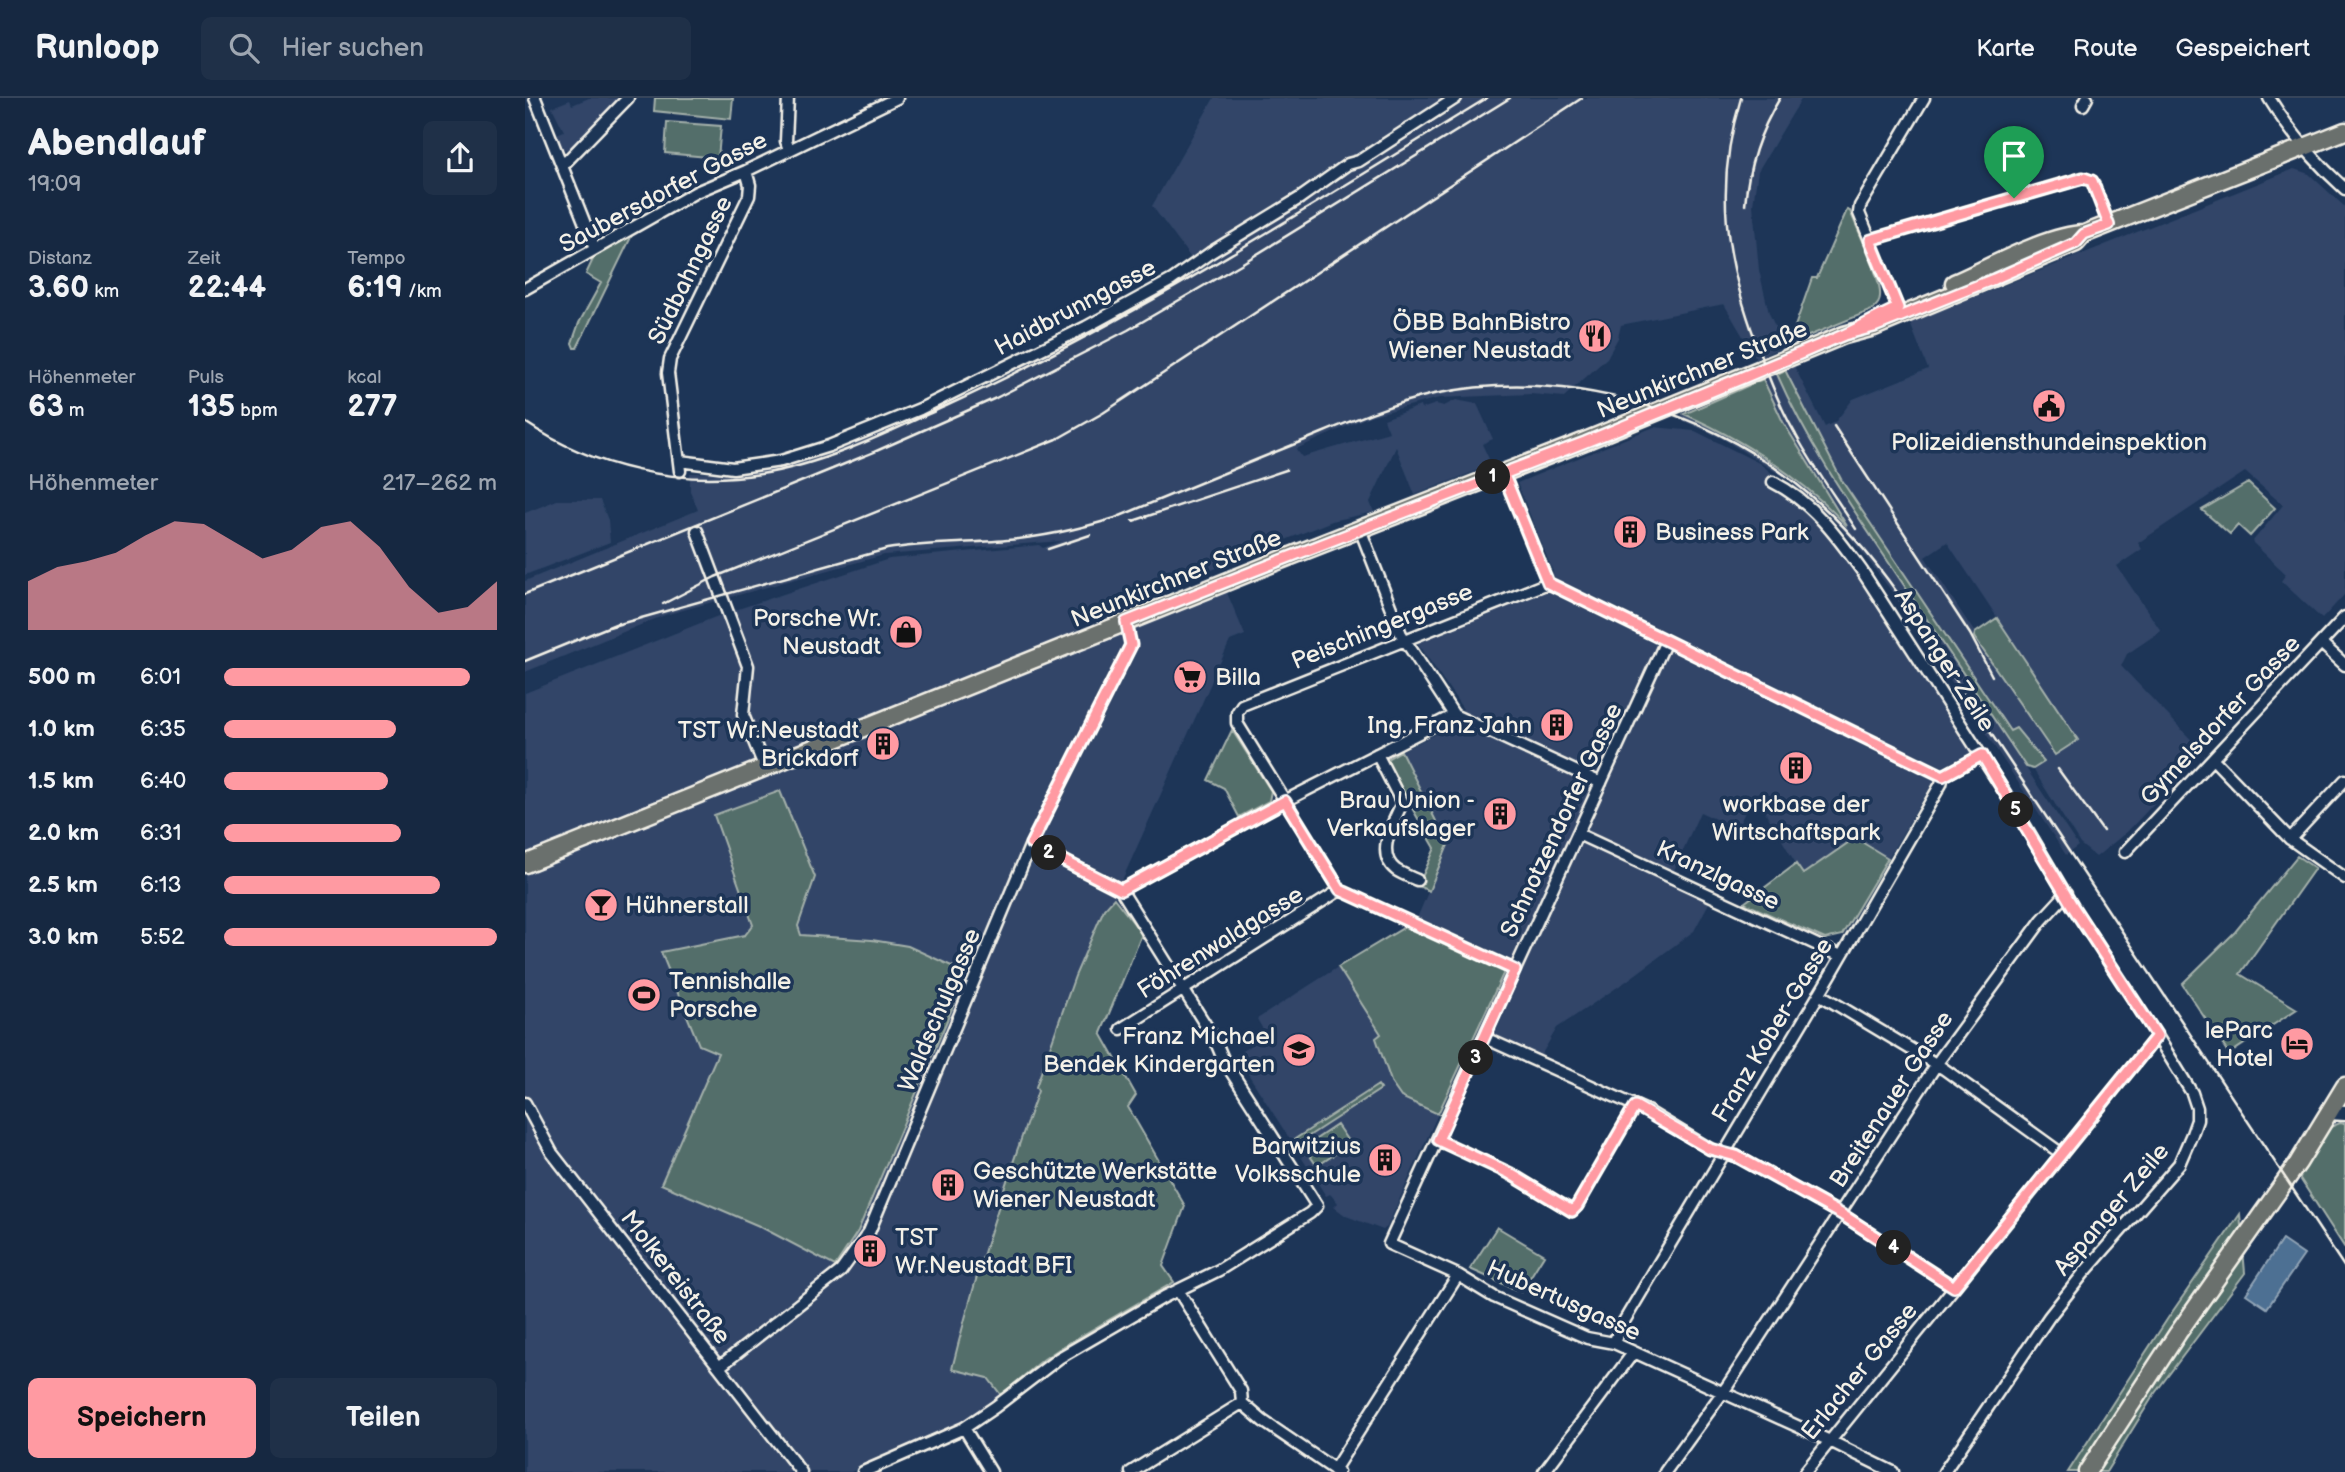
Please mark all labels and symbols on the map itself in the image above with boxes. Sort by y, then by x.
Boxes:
street label: Saubersdorfer Gasse [554,125,772,260]
pin [1984,126,2044,198]
street label: Südbahngasse [642,191,739,349]
street label: Haidbrunngasse [990,253,1161,362]
place label: ÖBB BahnBistro Wiener Neustadt [1389,308,1572,365]
street label: Neunkirchner Straße [1593,314,1812,425]
restaurant icon: ÖBB BahnBistro Wiener Neustadt [1576,317,1614,355]
public building icon: Polizeidiensthundeinspektion [2030,387,2068,425]
place label: Polizeidiensthundeinspektion [1891,428,2207,457]
pin: 1 [1475,460,1511,494]
building icon: Business Park [1611,513,1649,551]
place label: Business Park [1655,518,1809,547]
street label: Neunkirchner Straße [1067,523,1286,634]
street label: Peischingergasse [1287,577,1477,676]
street label: Aspanger Zeile [1888,584,2001,737]
place label: Porsche Wr. Neustadt [753,604,882,661]
shop icon: Porsche Wr. Neustadt [887,613,925,651]
street label: Gymelsdorfer Gasse [2134,629,2307,811]
supermarket icon: Billa [1171,658,1209,696]
place label: Billa [1215,663,1261,692]
street label: Schnotzendorfer Gasse [1494,698,1629,942]
building icon: Ing. Franz Jahn [1538,706,1576,744]
place label: Ing. Franz Jahn [1367,711,1532,740]
place label: TST Wr.Neustadt Brickdorf [678,716,860,773]
building icon: TST Wr.Neustadt Brickdorf [864,725,902,763]
building icon: workbase der Wirtschaftspark [1777,749,1815,787]
place label: Brau Union - Verkaufslager [1327,786,1475,843]
place label: workbase der Wirtschaftspark [1712,790,1880,847]
pin: 5 [1999,792,2033,828]
building icon: Brau Union - Verkaufslager [1481,795,1519,833]
street label: Kranzlgasse [1651,834,1784,917]
pin: 2 [1031,836,1067,870]
street label: Föhrenwaldgasse [1132,880,1309,1005]
bar icon: Hühnerstall [582,886,620,924]
place label: Hühnerstall [625,891,749,920]
street label: Waldschulgasse [892,924,987,1096]
street label: Franz Kober-Gasse [1706,933,1839,1128]
place label: Tennishalle Porsche [669,967,791,1024]
sports icon: Tennishalle Porsche [625,976,663,1014]
street label: Breitenauer Gasse [1823,1005,1959,1193]
place label: leParc Hotel [2205,1016,2273,1073]
place label: Franz Michael Bendek Kindergarten [1043,1022,1275,1079]
hotel icon: leParc Hotel [2278,1025,2316,1063]
school or university icon: Franz Michael Bendek Kindergarten [1280,1031,1318,1069]
pin: 3 [1459,1040,1493,1076]
place label: Barwitzius Volksschule [1235,1132,1361,1189]
street label: Aspanger Zeile [2048,1137,2175,1281]
building icon: Barwitzius Volksschule [1366,1141,1404,1179]
place label: Geschützte Werkstätte Wiener Neustadt [973,1157,1217,1214]
building icon: Geschützte Werkstätte Wiener Neustadt [929,1166,967,1204]
street label: Molkereistraße [614,1205,737,1350]
place label: TST Wr.Neustadt BFI [895,1223,1072,1280]
pin: 4 [1877,1230,1911,1266]
building icon: TST Wr.Neustadt BFI [851,1232,889,1270]
street label: Hubertusgasse [1482,1254,1645,1347]
street label: Erlacher Gasse [1795,1297,1924,1446]

